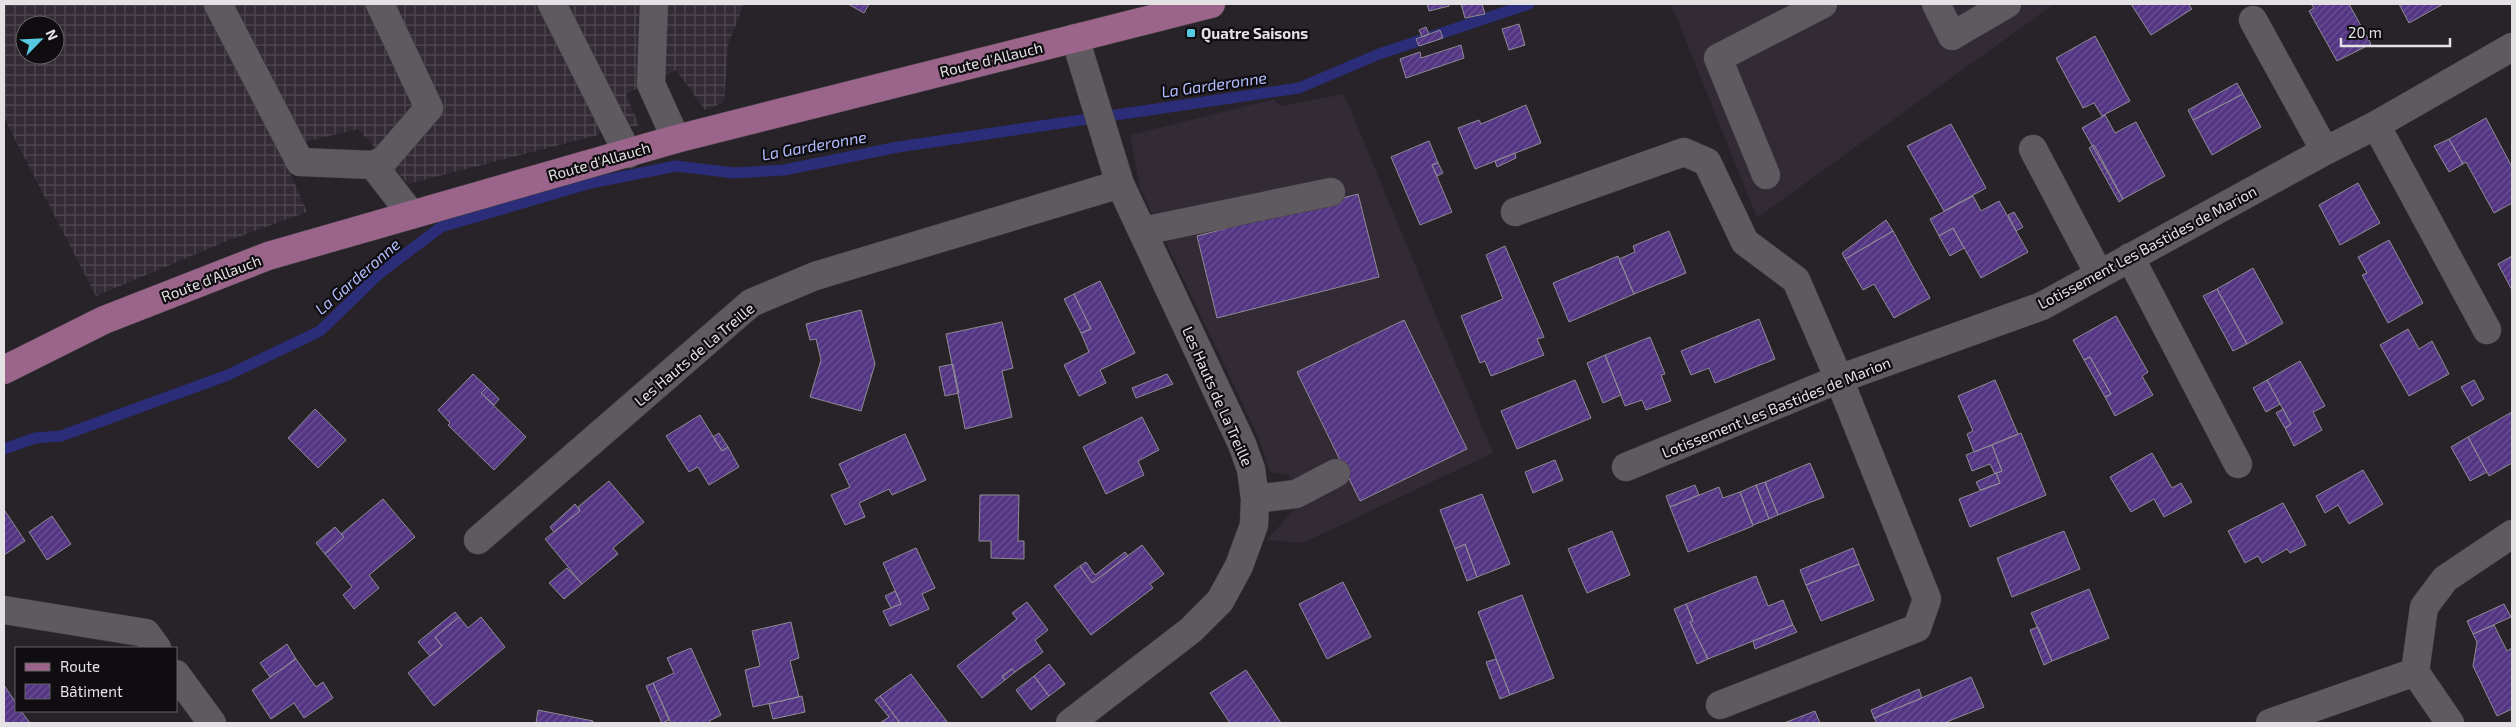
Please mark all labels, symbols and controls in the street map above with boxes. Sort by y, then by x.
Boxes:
north arrow [15,15,65,65]
scale bar [2341,15,2450,47]
text: 20 m [2348,23,2382,41]
place label: Quatre Saisons [1201,24,1308,43]
text: N [43,26,62,43]
marker: Quatre Saisons [1185,27,1197,39]
street label: Route d'Allauch [938,37,1044,81]
water label: La Garderonne [1160,67,1268,101]
water label: La Garderonne [760,126,868,164]
street label: Route d'Allauch [546,138,652,184]
street label: Lotissement Les Bastides de Marion [2035,182,2259,312]
water label: La Garderonne [311,234,404,318]
street label: Route d'Allauch [158,251,264,305]
street label: Les Hauts de La Treille [630,299,758,409]
street label: Les Hauts de La Treille [1179,323,1257,469]
street label: Lotissement Les Bastides de Marion [1659,353,1893,461]
legend [15,647,178,712]
text: Route [60,657,100,675]
text: Bâtiment [60,682,123,700]

